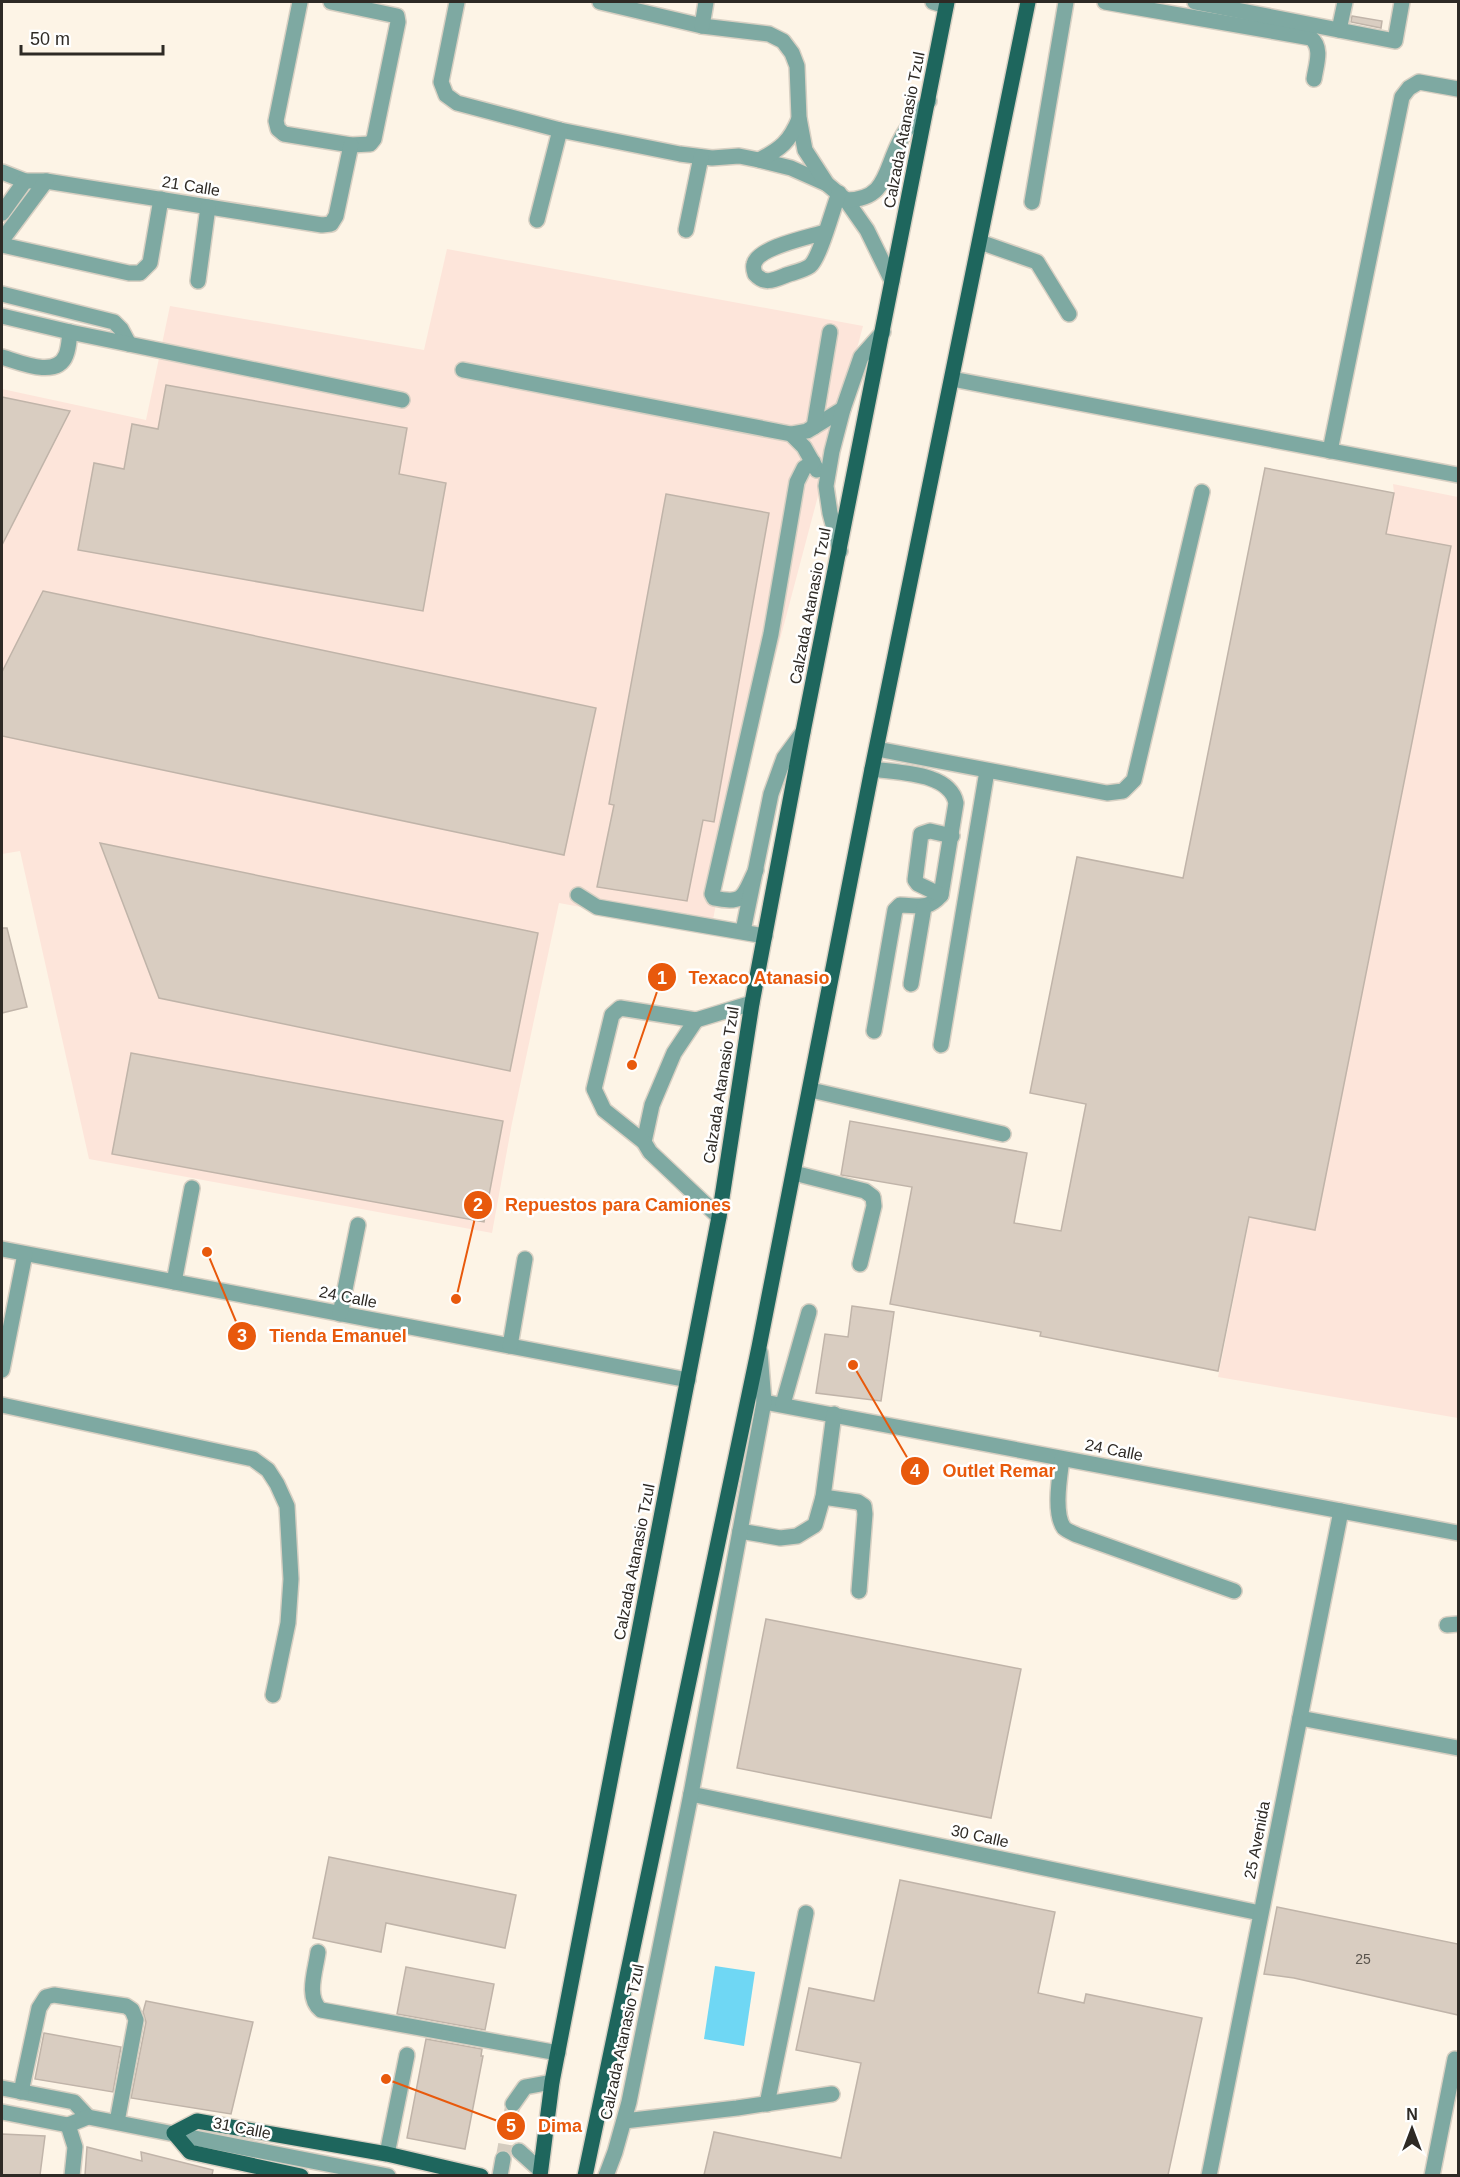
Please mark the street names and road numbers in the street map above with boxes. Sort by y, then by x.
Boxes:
street label: Calzada Atanasio Tzul [880,50,928,210]
street label: 21 Calle [161,173,221,199]
street label: Calzada Atanasio Tzul [786,526,834,686]
street label: Calzada Atanasio Tzul [700,1005,742,1165]
street label: 24 Calle [318,1283,379,1311]
street label: 24 Calle [1084,1436,1145,1464]
street label: Calzada Atanasio Tzul [610,1482,658,1642]
street label: 25 Avenida [1241,1800,1273,1880]
street label: 30 Calle [950,1822,1011,1850]
street label: Calzada Atanasio Tzul [597,1963,647,2121]
street label: 31 Calle [212,2114,273,2142]

